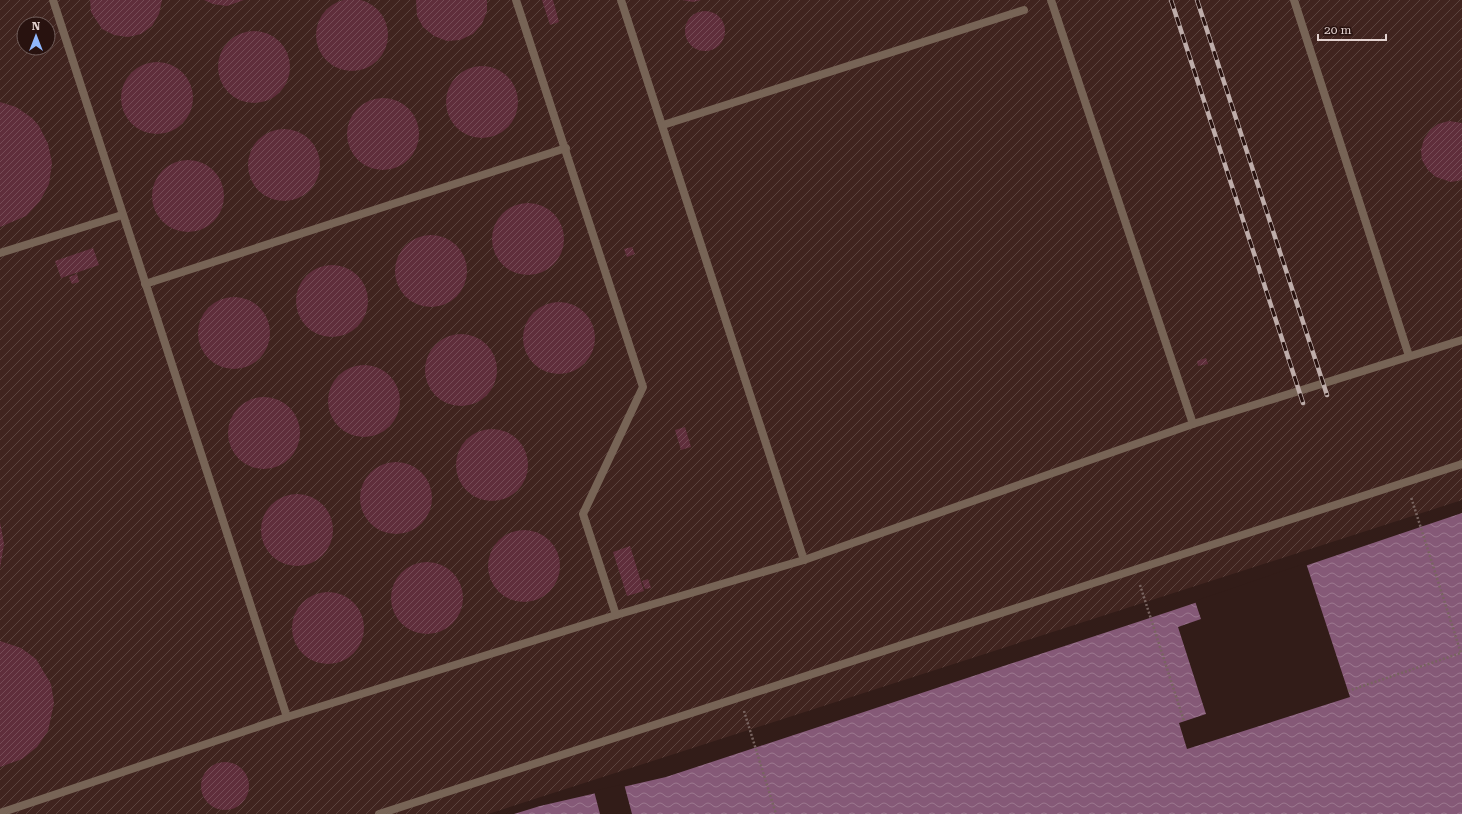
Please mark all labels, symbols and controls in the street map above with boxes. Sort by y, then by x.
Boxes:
north arrow [16,16,56,56]
scale bar [1318,16,1386,42]
text: N [32,20,41,33]
text: 20 m [1324,23,1351,37]

